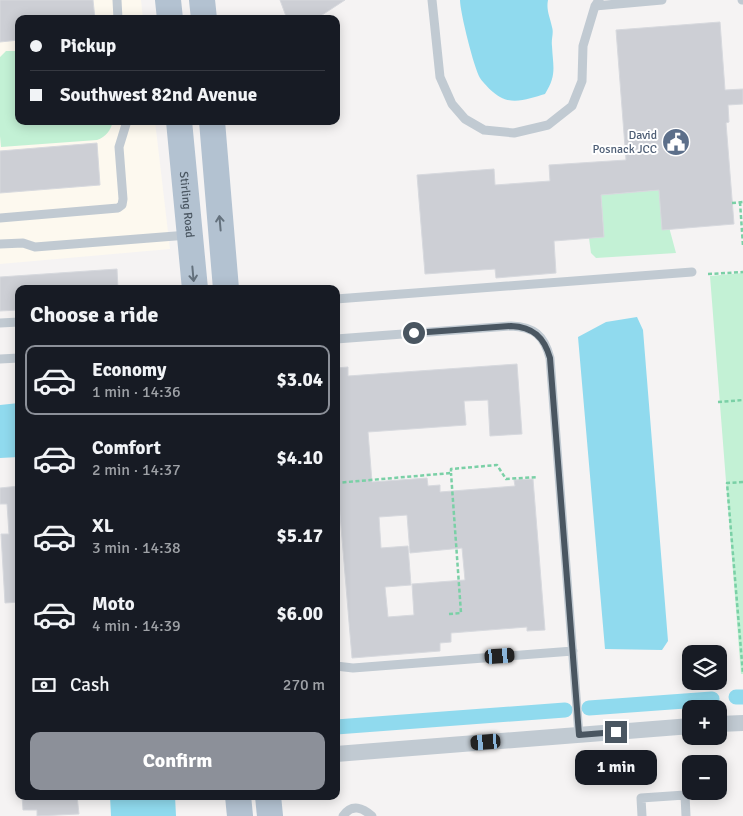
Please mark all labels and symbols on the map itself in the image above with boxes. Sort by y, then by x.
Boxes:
public building icon: David Posnack JCC [661,127,691,157]
place label: David Posnack JCC [592,128,657,157]
street label: Stirling Road [176,171,198,239]
one-way arrow [216,215,225,231]
one-way arrow [188,266,198,282]
route start [403,322,425,344]
car [484,647,515,665]
route end [605,721,627,743]
car [470,733,501,751]
callout: 1 min [575,750,657,784]

